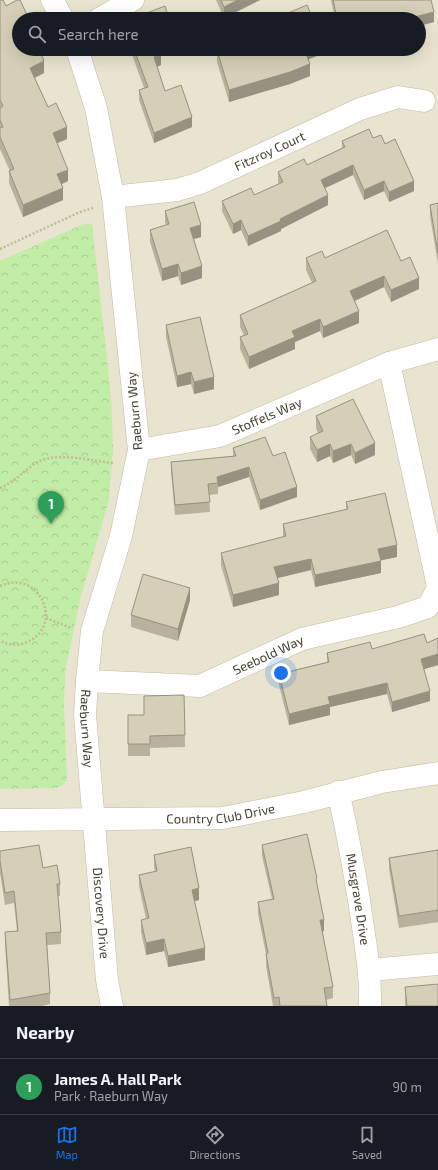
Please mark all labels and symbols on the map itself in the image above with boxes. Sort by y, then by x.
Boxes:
street label: Fitzroy Court [232,128,307,174]
street label: Raeburn Way [123,371,145,451]
street label: Stoffels Way [229,394,304,438]
pin: 1 [38,491,64,524]
street label: Seebold Way [230,631,306,678]
your location [271,663,291,683]
street label: Raeburn Way [77,689,97,769]
street label: Country Club Drive [166,800,276,827]
street label: Musgrave Drive [343,852,374,946]
street label: Discovery Drive [90,867,113,959]

